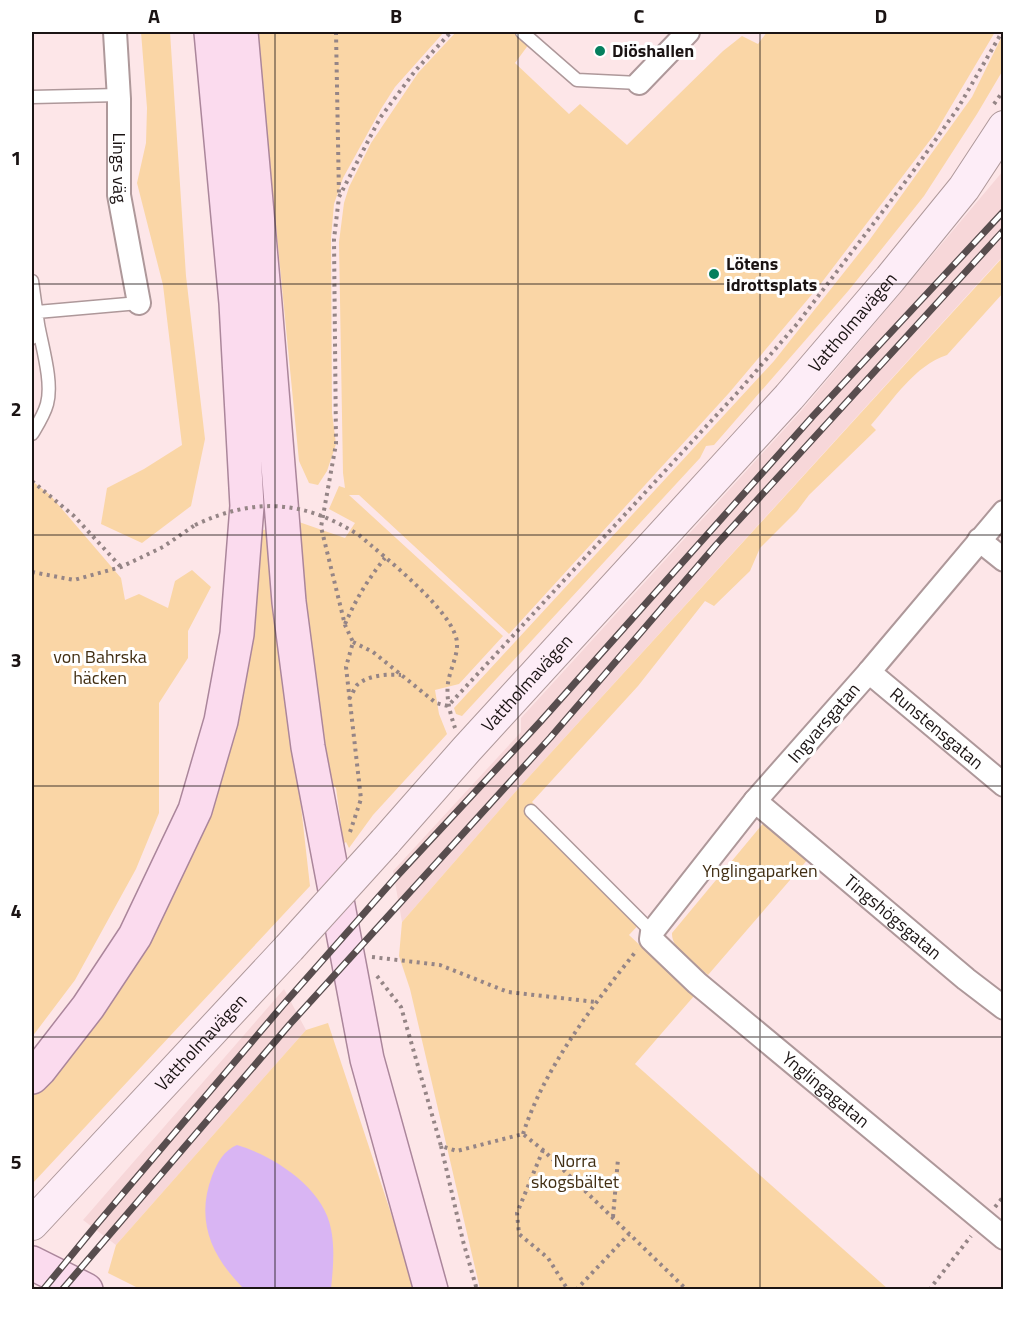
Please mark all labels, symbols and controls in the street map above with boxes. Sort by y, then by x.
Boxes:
text: A [148,0,160,31]
text: B [390,0,402,31]
text: C [634,0,645,31]
text: D [875,0,887,31]
place label: Diöshallen [612,37,694,64]
marker: Diöshallen [593,44,607,58]
street label: Lings väg [106,133,134,205]
text: 1 [10,142,22,173]
place label: Lötens idrottsplats [726,250,817,298]
street label: Vattholmavägen [802,266,903,378]
marker: Lötens idrottsplats [707,267,721,281]
text: 2 [10,393,22,424]
street label: Vattholmavägen [475,628,579,738]
park label: von Bahrska häcken [53,643,147,691]
text: 3 [10,644,22,675]
street label: Ingvarsgatan [781,677,866,769]
street label: Runstensgatan [884,681,990,775]
park label: Ynglingaparken [702,857,818,884]
street label: Tingshögsgatan [838,867,948,966]
text: 4 [10,895,22,926]
street label: Vattholmavägen [148,987,253,1097]
street label: Ynglingagatan [776,1045,876,1134]
text: 5 [10,1146,22,1177]
park label: Norra skogsbältet [531,1147,620,1195]

